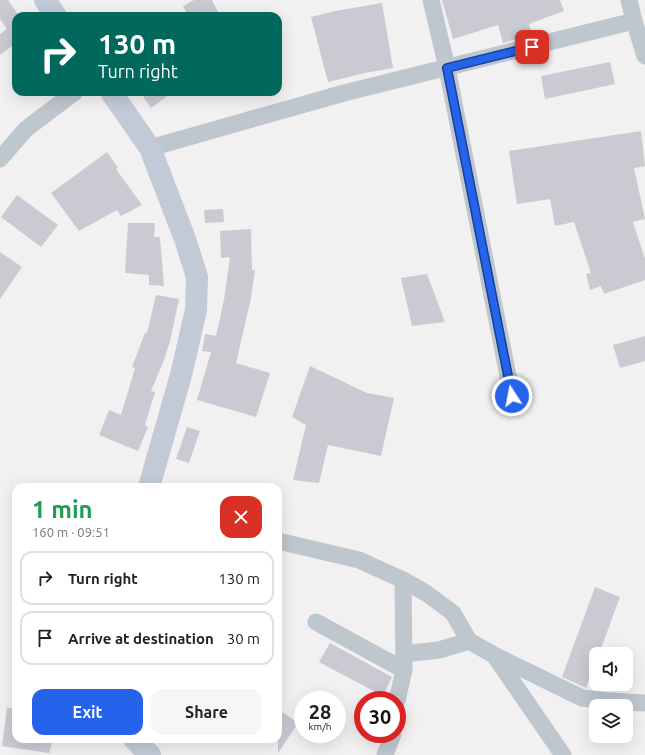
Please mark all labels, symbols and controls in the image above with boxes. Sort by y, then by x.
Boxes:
icon: right [32,28,84,80]
text: 130 m [98,28,176,59]
pin [515,30,549,64]
icon: arrive [521,36,543,58]
text: Turn right [98,61,178,81]
position arrow [491,375,533,417]
text: 1 min [32,496,93,523]
button: close [220,496,262,538]
text: 160 m · 09:51 [32,525,110,539]
icon: right [34,567,56,589]
text: Turn right [68,570,138,587]
text: 130 m [218,570,260,587]
icon: arrive [34,627,56,649]
text: Arrive at destination [68,630,214,647]
text: 30 m [227,630,260,647]
map controls [589,647,633,743]
button: sound [589,647,633,691]
button: Exit [32,689,143,735]
button: Share [151,689,262,735]
speed limit sign: 30 [354,691,406,743]
button: layers [589,699,633,743]
text: 28 [309,700,331,723]
text: km/h [308,721,332,732]

